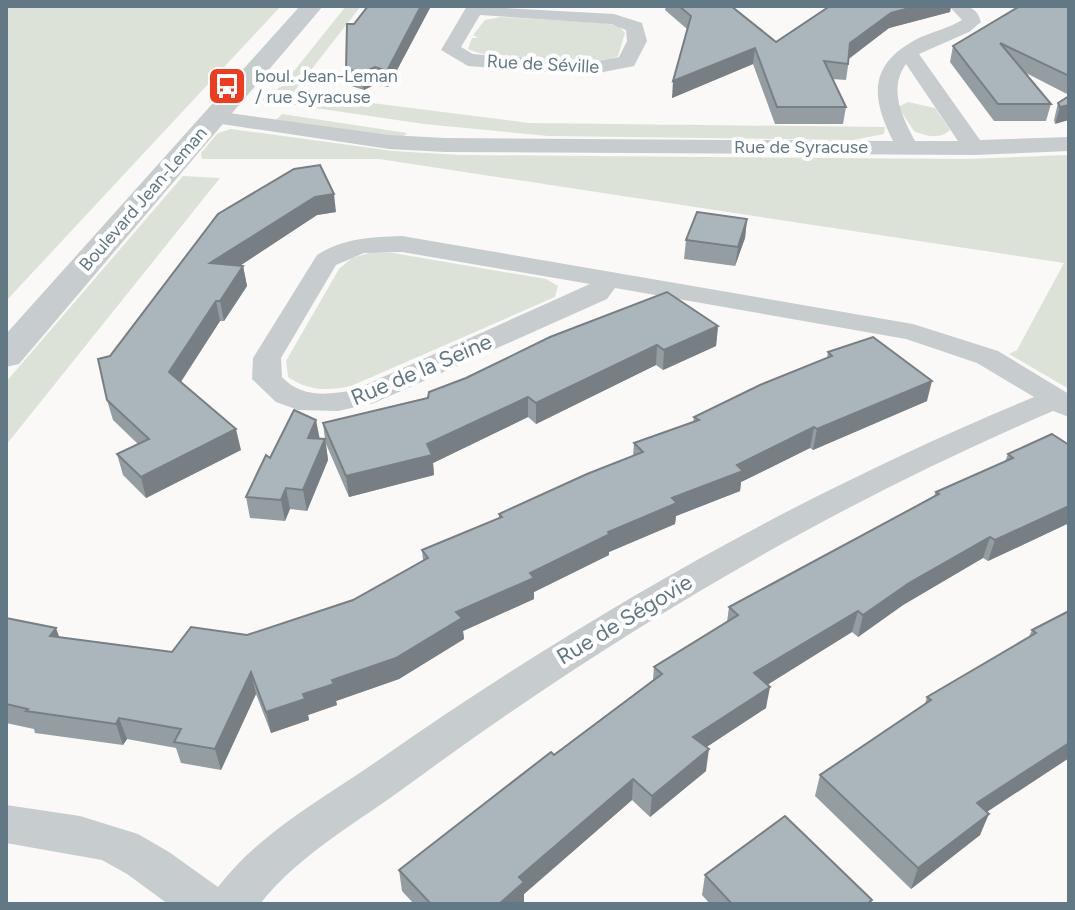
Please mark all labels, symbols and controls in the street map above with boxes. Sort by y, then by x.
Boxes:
street label: Rue de Séville [486,50,600,78]
bus stop icon: boul. Jean-Leman / rue Syracuse [206,65,248,107]
place label: boul. Jean-Leman / rue Syracuse [255,65,398,108]
street label: Boulevard Jean-Leman [74,122,212,276]
street label: Rue de Syracuse [734,136,868,158]
street label: Rue de la Seine [347,328,496,411]
street label: Rue de Ségovie [552,568,697,670]

